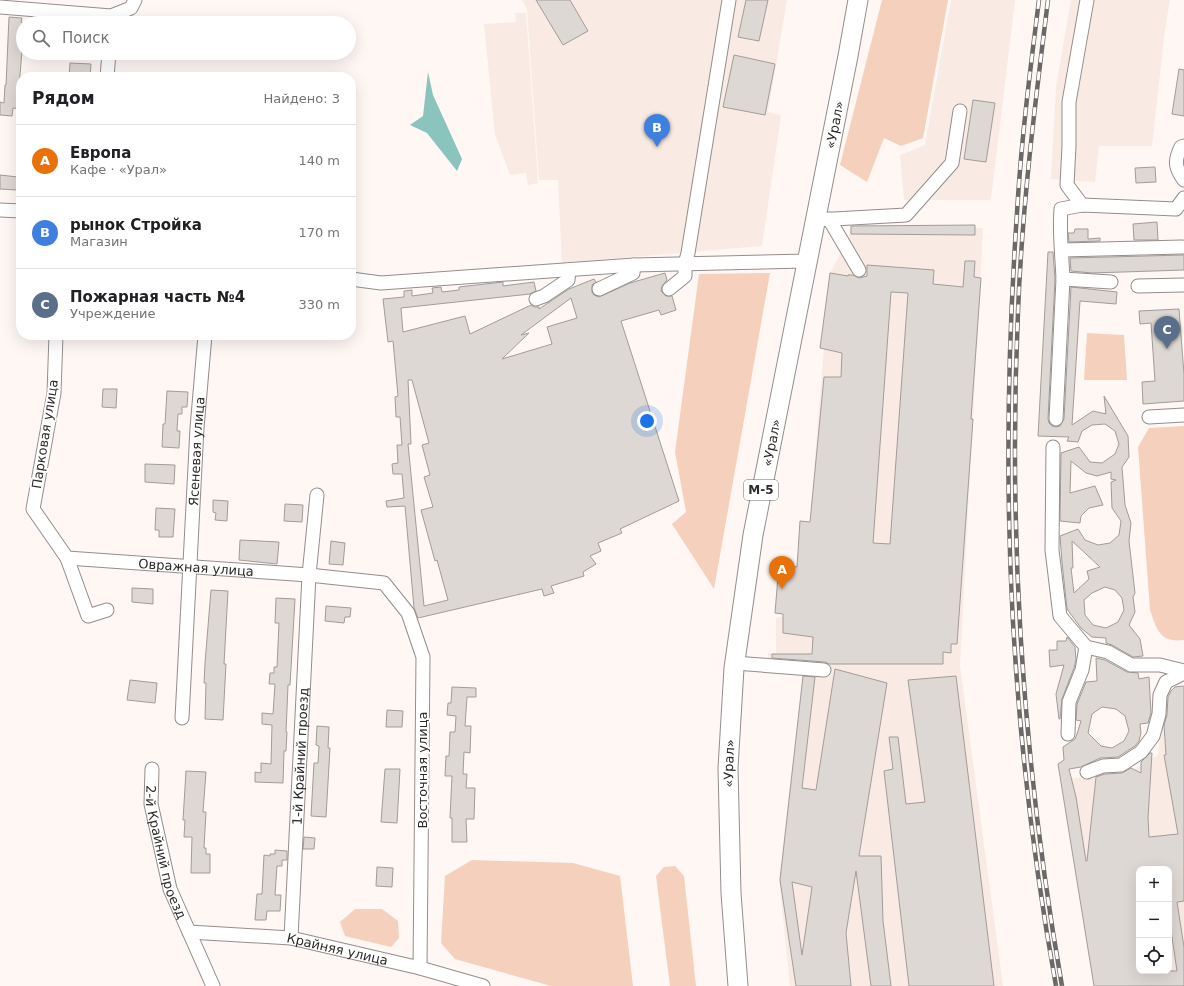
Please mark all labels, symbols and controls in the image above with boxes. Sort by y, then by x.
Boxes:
search box [16,16,356,60]
icon: search [30,27,52,49]
text: Поиск [62,29,110,47]
text: Рядом [32,88,95,108]
text: Найдено: 3 [264,91,340,106]
street label: «Урал» [822,100,846,150]
pin: B [644,114,670,147]
text: Европа [70,144,131,162]
text: A [40,153,50,168]
text: 140 m [298,153,340,168]
text: Кафе · «Урал» [70,162,167,177]
text: рынок Стройка [70,216,202,234]
text: B [40,225,50,240]
text: 170 m [298,225,340,240]
text: Магазин [70,234,128,249]
text: Пожарная часть №4 [70,288,245,306]
text: C [40,297,50,312]
text: 330 m [298,297,340,312]
text: Учреждение [70,306,156,321]
pin: C [1154,316,1180,349]
street label: Парковая улица [29,378,61,490]
street label: Ясеневая улица [185,396,207,506]
your location [637,411,657,431]
street label: «Урал» [759,417,783,468]
road number: М-5 [744,480,778,500]
street label: Овражная улица [138,556,254,579]
pin: A [769,556,795,589]
street label: 1-й Крайний проезд [289,687,311,825]
street label: Восточная улица [415,712,430,828]
street label: «Урал» [720,739,737,788]
street label: 2-й Крайний проезд [143,785,190,921]
map controls [1136,866,1172,974]
button: + [1136,866,1172,902]
button: − [1136,902,1172,938]
street label: Крайняя улица [285,930,390,968]
button: locate [1136,938,1172,974]

